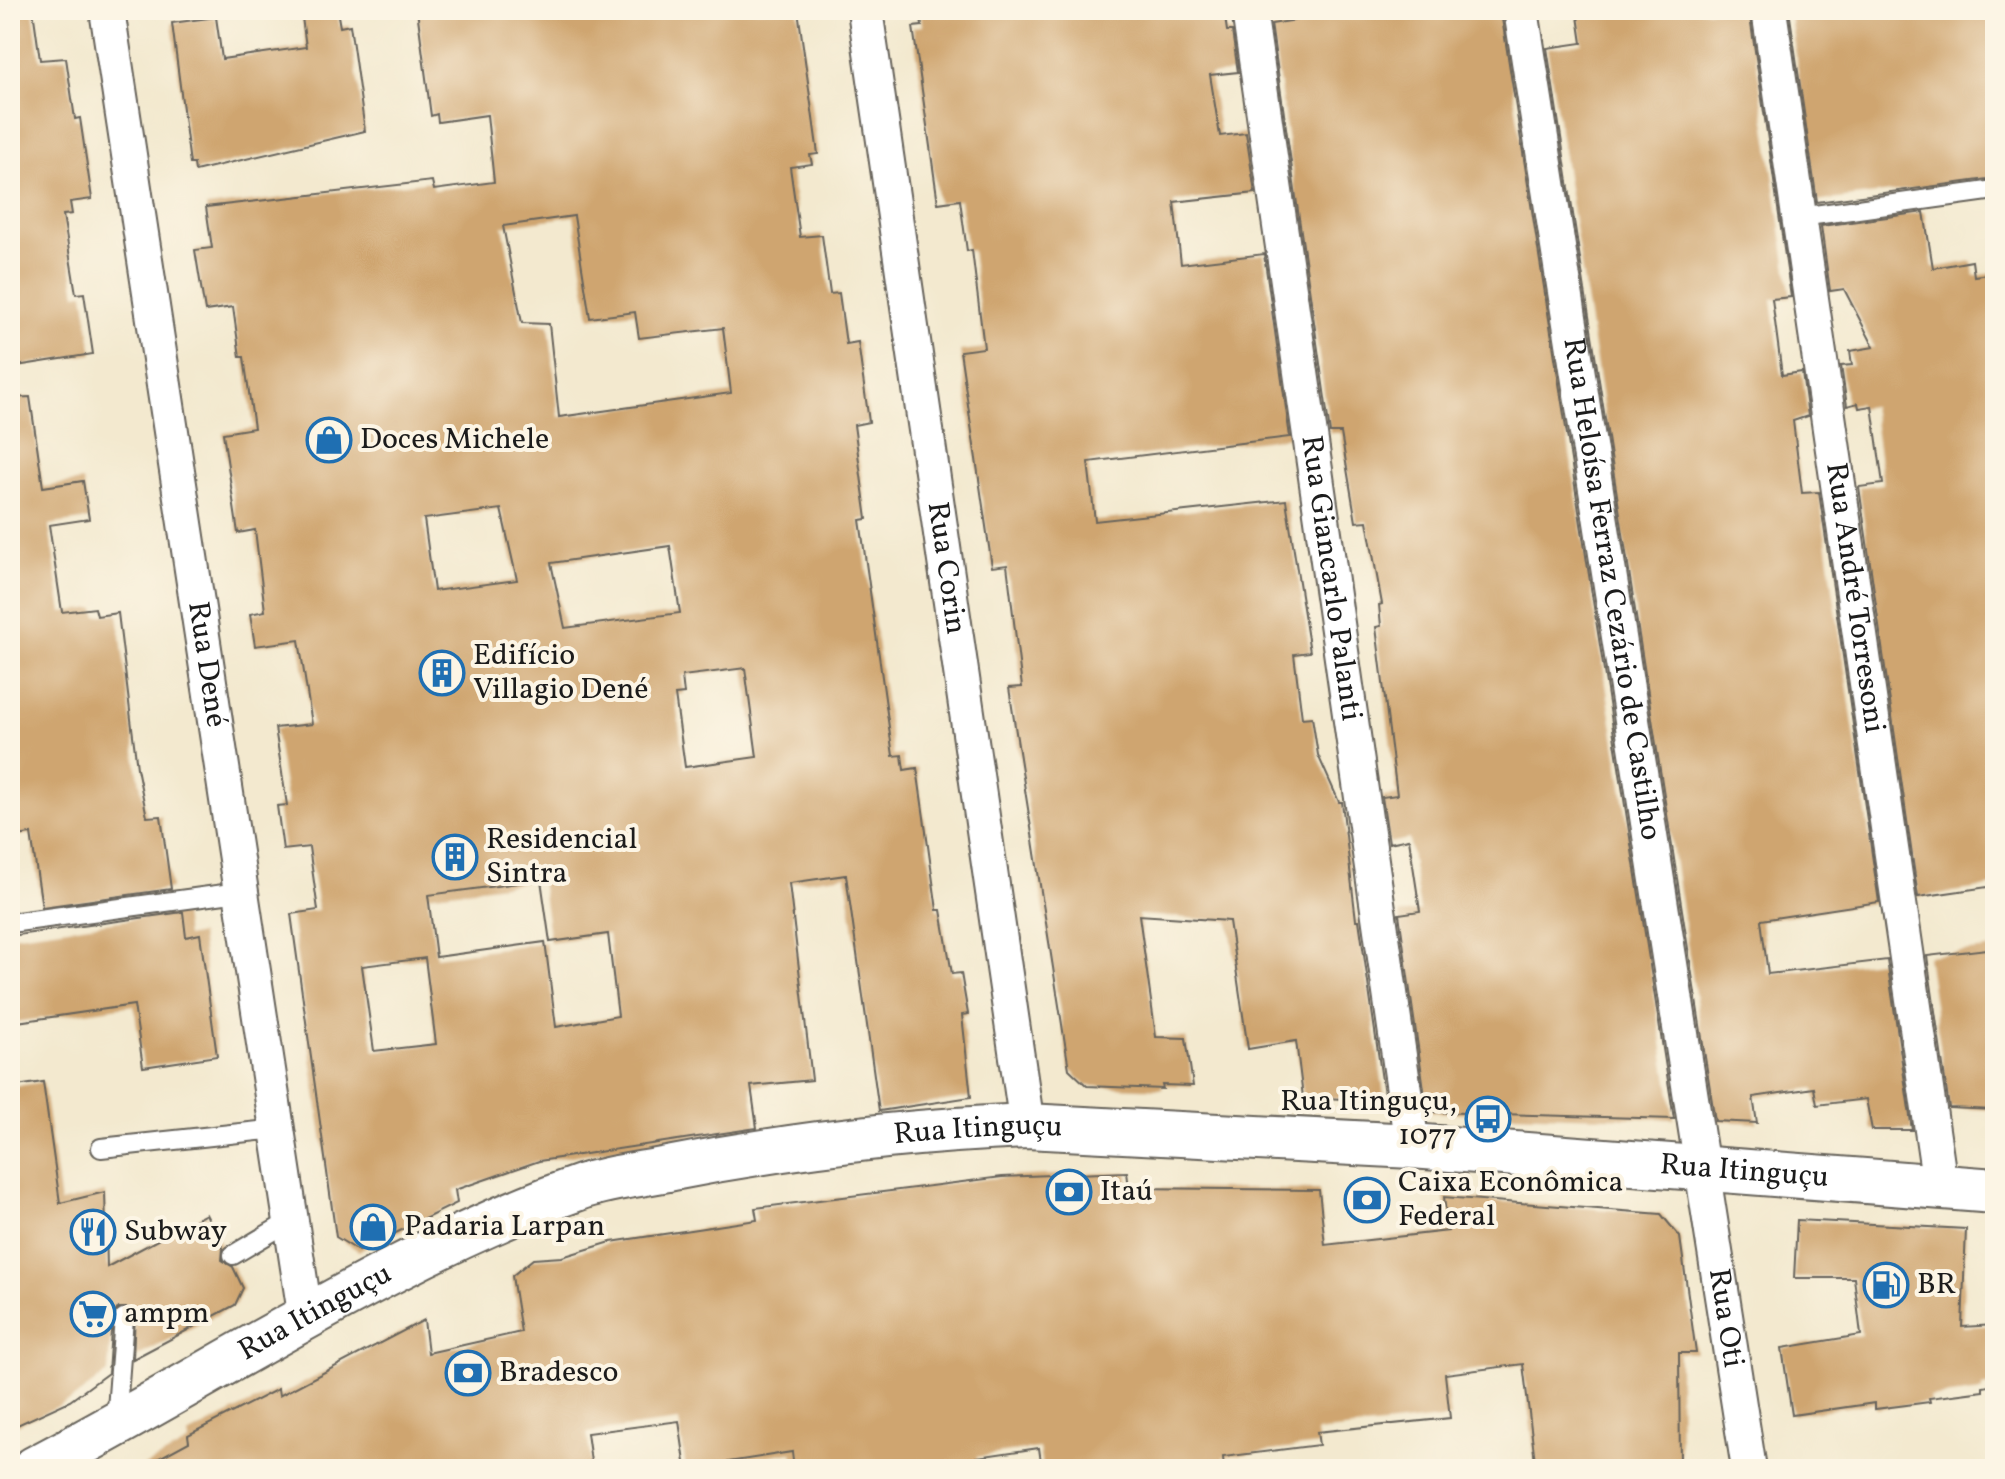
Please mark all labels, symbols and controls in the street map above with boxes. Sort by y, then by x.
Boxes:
street label: Rua Heloísa Ferraz Cezário de Castilho [1552,335,1671,843]
shop icon: Doces Michele [305,416,353,464]
place label: Doces Michele [360,419,549,461]
street label: Rua Giancarlo Palanti [1289,433,1372,724]
street label: Rua André Torresoni [1814,460,1895,736]
street label: Rua Corin [916,499,976,637]
street label: Rua Dené [176,599,237,730]
place label: Edifício Villagio Dené [473,635,649,711]
building icon: Edifício Villagio Dené [418,649,466,697]
place label: Residencial Sintra [486,819,637,895]
building icon: Residencial Sintra [431,833,479,881]
place label: Rua Itinguçu, 1077 [1280,1081,1457,1157]
bus stop icon: Rua Itinguçu, 1077 [1464,1095,1512,1143]
street label: Rua Itinguçu [892,1105,1064,1156]
street label: Rua Itinguçu [1659,1144,1830,1199]
place label: Caixa Econômica Federal [1398,1162,1623,1238]
bank icon: Itaú [1045,1168,1093,1216]
place label: Itaú [1100,1171,1153,1213]
bank icon: Caixa Econômica Federal [1343,1176,1391,1224]
shop icon: Padaria Larpan [349,1203,397,1251]
place label: Padaria Larpan [404,1206,605,1248]
restaurant icon: Subway [69,1208,117,1256]
place label: Subway [124,1211,227,1253]
street label: Rua Itinguçu [231,1253,399,1372]
fuel station icon: BR [1862,1261,1910,1309]
place label: BR [1917,1264,1956,1306]
street label: Rua Oti [1697,1266,1754,1371]
supermarket icon: ampm [69,1290,117,1338]
place label: ampm [124,1293,209,1335]
bank icon: Bradesco [444,1349,492,1397]
place label: Bradesco [499,1352,619,1394]

